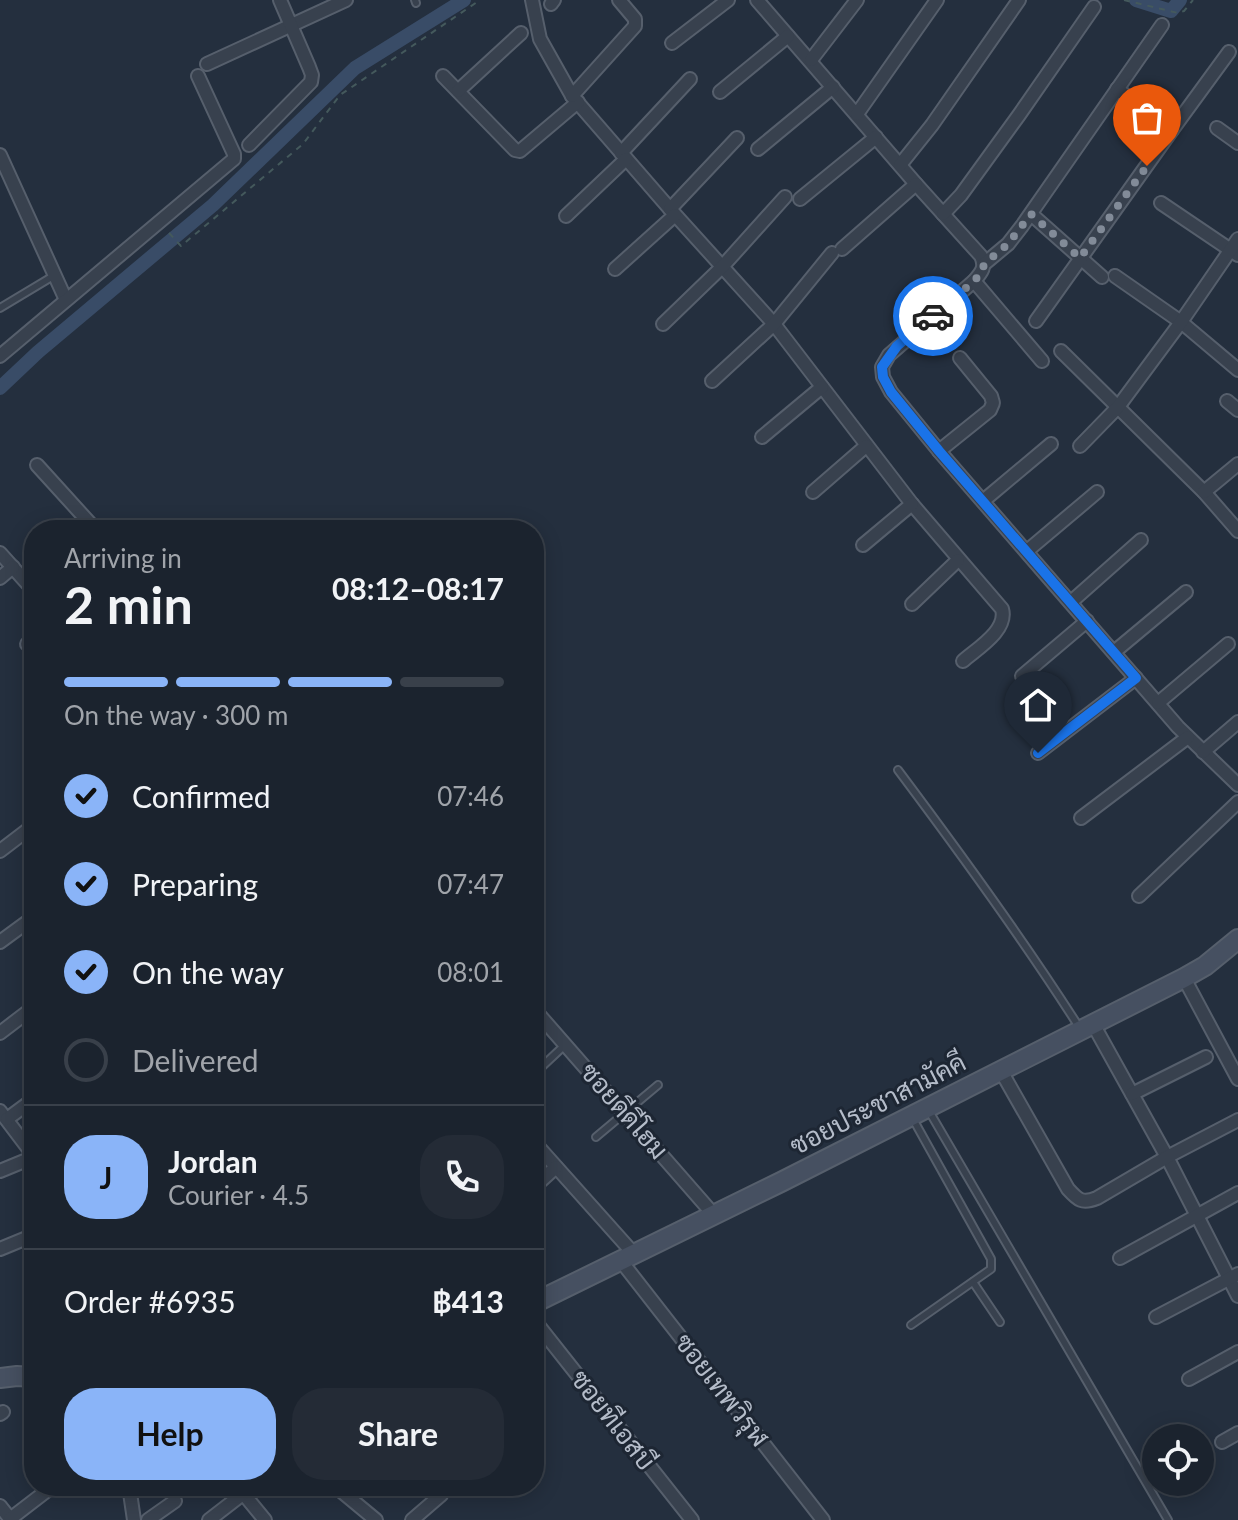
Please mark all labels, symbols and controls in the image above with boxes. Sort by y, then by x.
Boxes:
pin [1113,84,1181,166]
icon: bag [1125,96,1169,140]
courier [893,276,973,356]
icon: car [911,294,955,338]
text: Arriving in [64,542,182,574]
text: 08:12–08:17 [332,570,504,606]
text: 2 min [64,573,193,635]
pin [1004,671,1072,753]
icon: home [1016,683,1060,727]
text: On the way · 300 m [64,699,288,731]
icon: check [64,774,108,818]
text: Confirmed [132,778,271,814]
text: 07:46 [437,780,504,812]
icon: check [64,862,108,906]
text: Preparing [132,866,258,902]
text: 07:47 [437,868,504,900]
icon: check [64,950,108,994]
text: On the way [132,954,284,990]
text: 08:01 [437,956,504,988]
text: Delivered [132,1042,259,1078]
street label: ซอยประชาสามัคคี [784,1045,971,1161]
street label: ซอยดีดีโฮม [574,1056,675,1165]
button: phone [420,1135,504,1219]
text: Jordan [168,1143,258,1179]
text: J [100,1159,112,1195]
text: Courier · 4.5 [168,1179,309,1211]
text: Order #6935 [64,1283,236,1319]
text: ฿413 [432,1283,504,1319]
street label: ซอยเทพวิรุฬ [666,1326,777,1454]
street label: ซอยทีเอสบี [565,1363,663,1476]
button: Help [64,1388,276,1480]
button: Share [292,1388,504,1480]
map controls [1142,1424,1214,1496]
button: locate [1142,1424,1214,1496]

